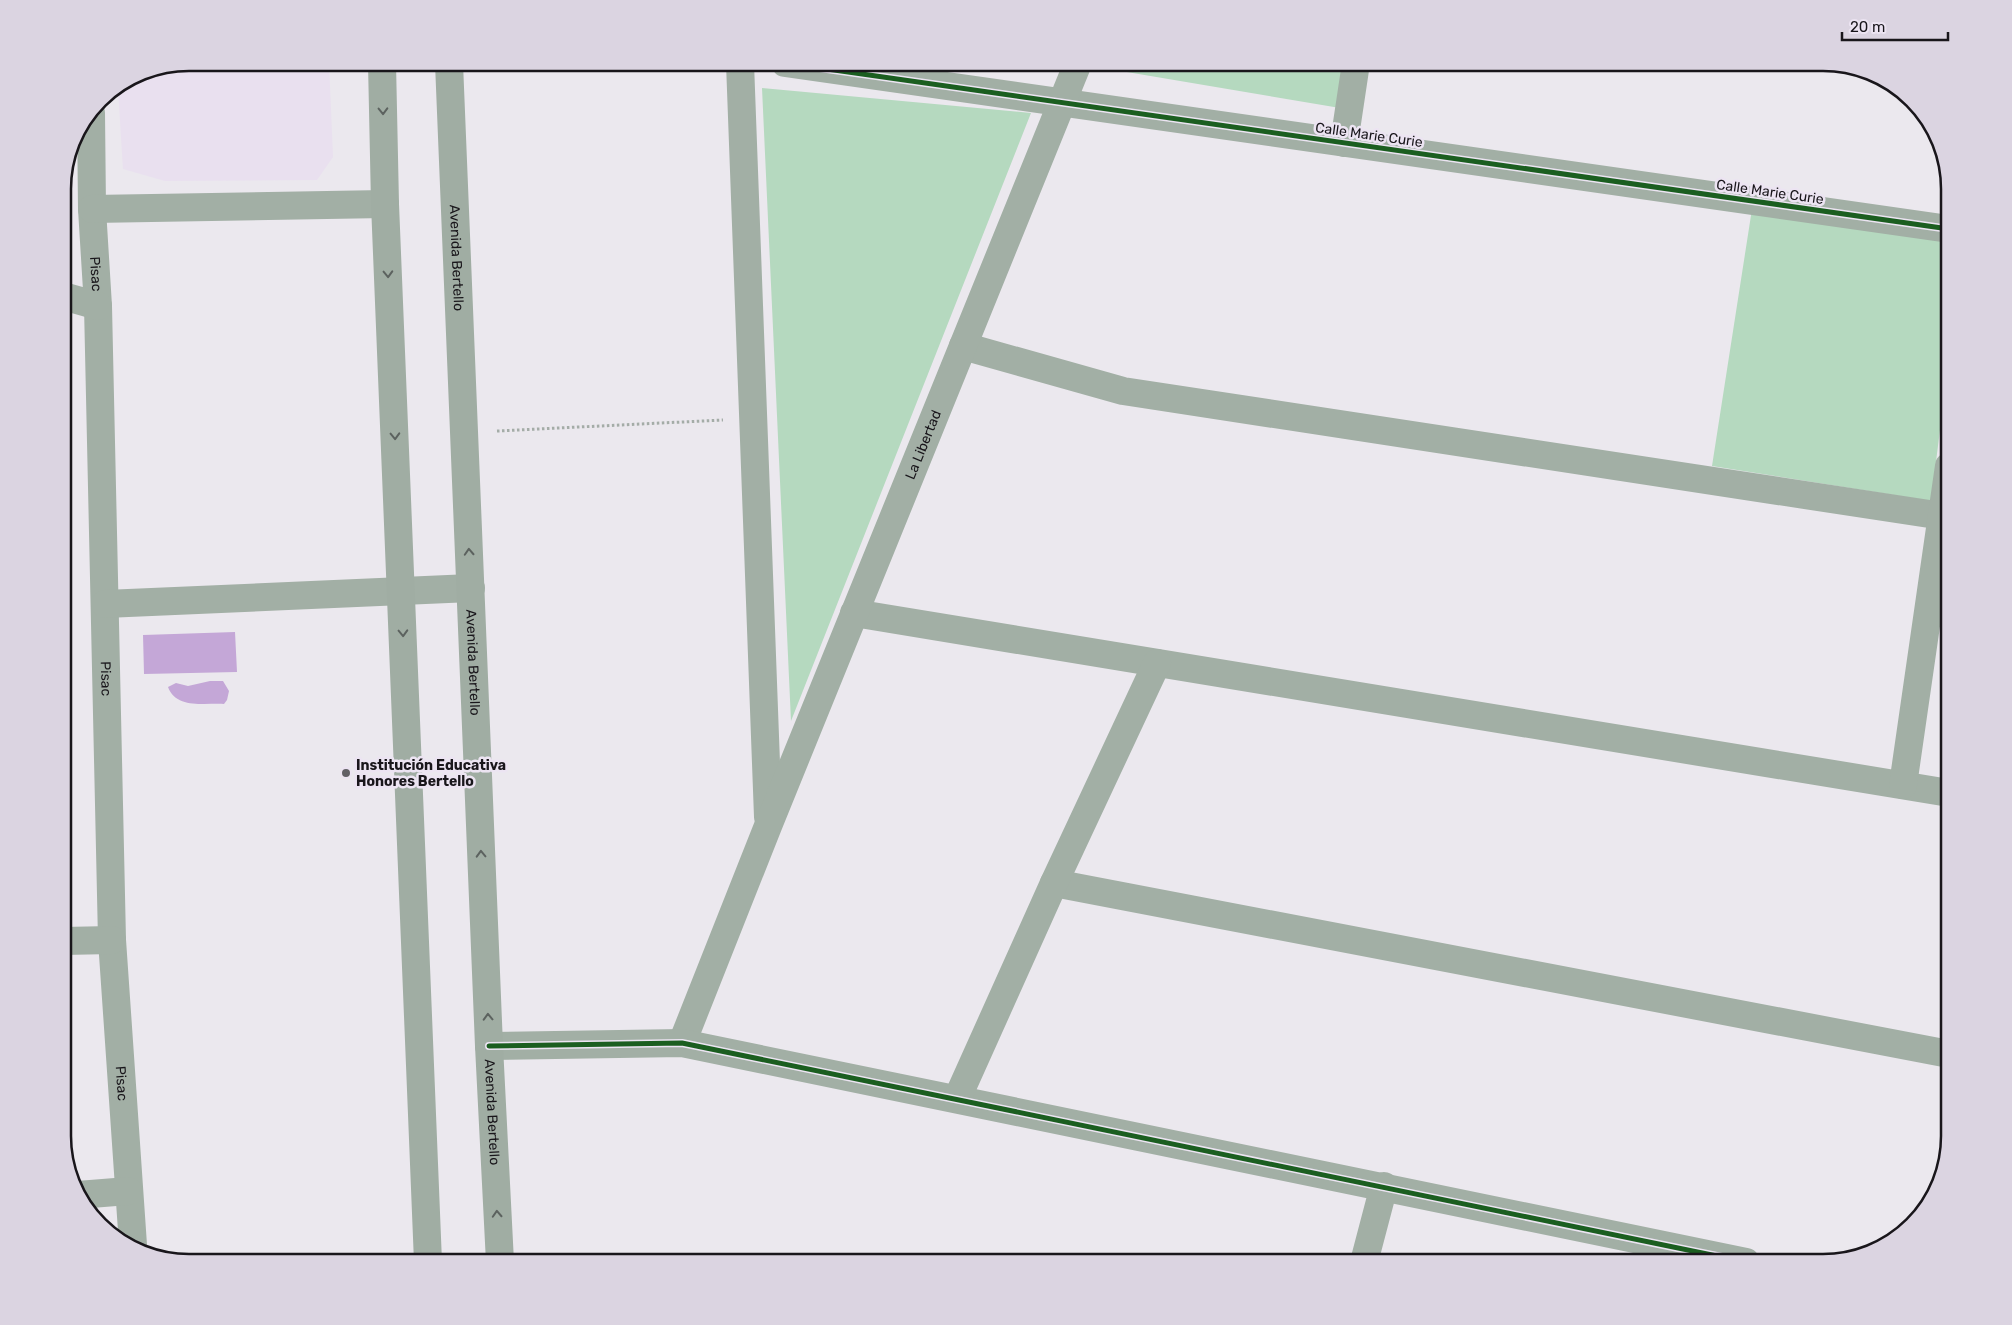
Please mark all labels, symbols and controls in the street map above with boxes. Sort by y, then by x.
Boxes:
scale bar [1842,10,1948,42]
text: 20 m [1850,18,1885,36]
one-way arrow [378,108,388,115]
street label: Calle Marie Curie [1314,119,1424,151]
street label: Calle Marie Curie [1715,176,1825,208]
street label: Avenida Bertello [446,204,468,311]
street label: Pisac [86,256,106,292]
one-way arrow [383,270,394,278]
street label: La Libertad [901,407,945,482]
one-way arrow [390,432,400,440]
one-way arrow [464,548,475,556]
street label: Avenida Bertello [463,609,484,716]
one-way arrow [397,630,408,638]
street label: Pisac [97,661,115,697]
place label: Institución Educativa Honores Bertello [356,757,506,790]
marker: Institución Educativa Honores Bertello [340,767,352,779]
one-way arrow [476,850,487,858]
one-way arrow [482,1012,493,1020]
street label: Avenida Bertello [481,1059,504,1166]
street label: Pisac [112,1065,132,1102]
one-way arrow [492,1210,503,1218]

